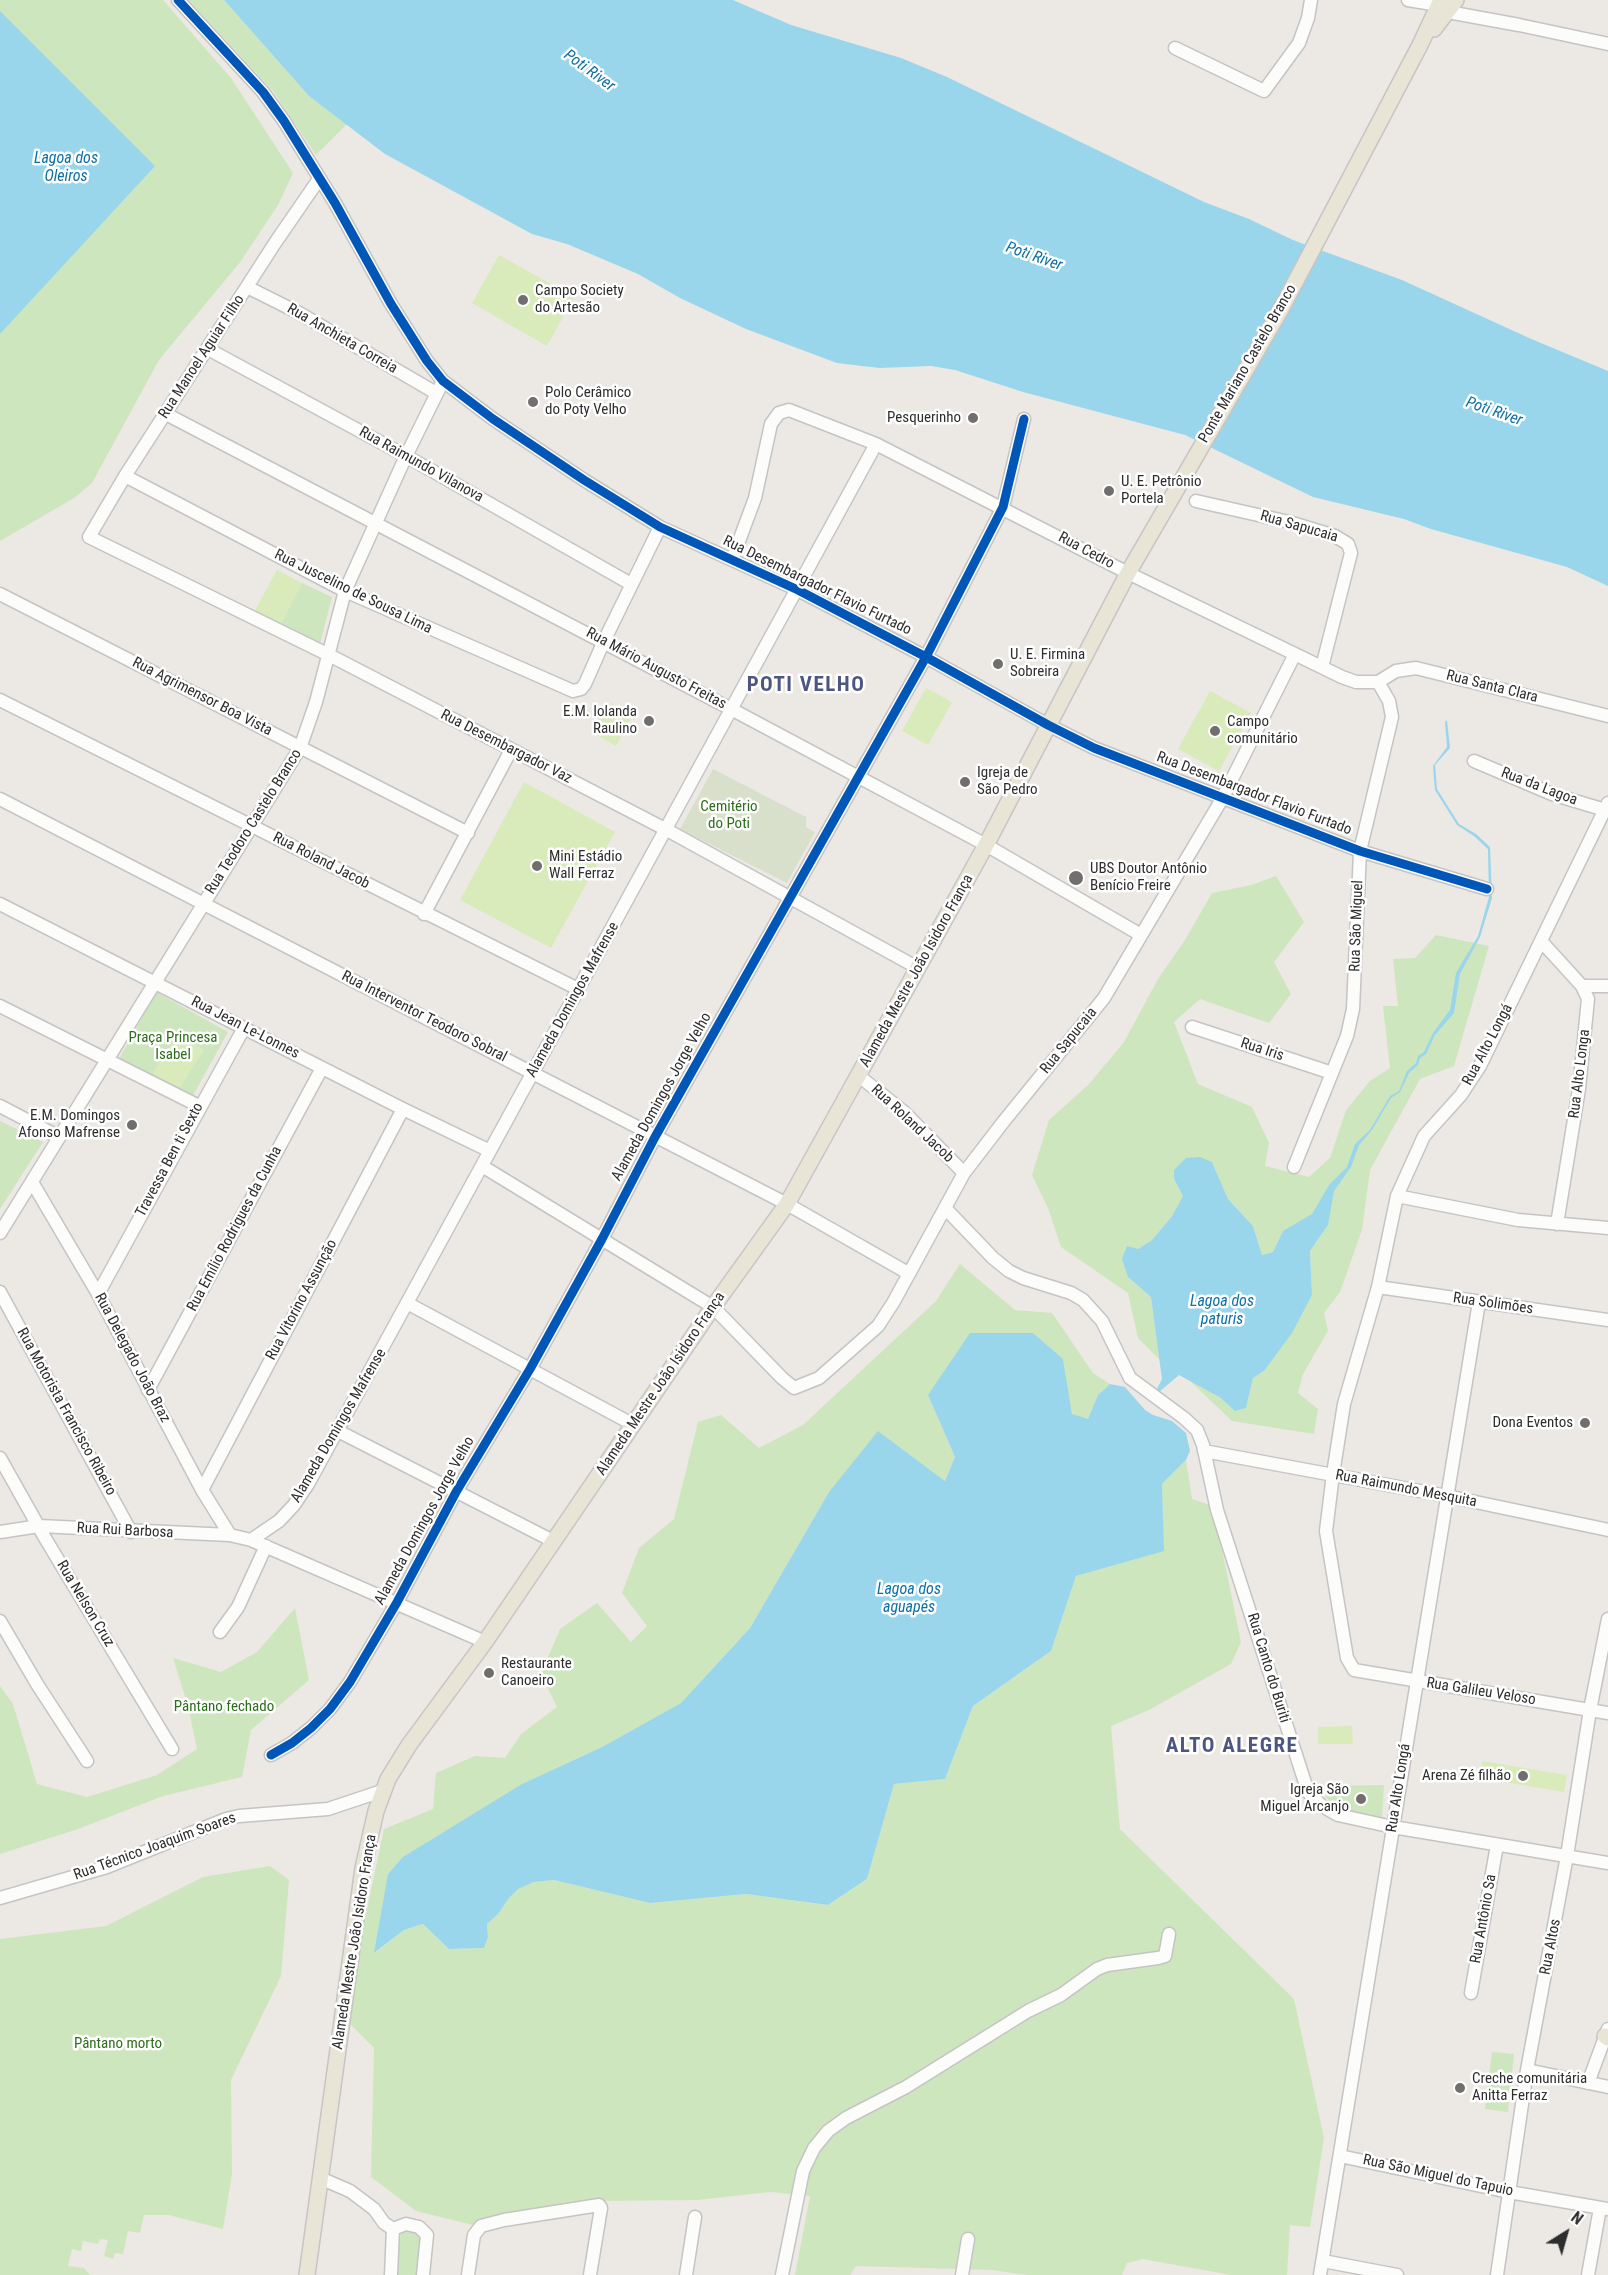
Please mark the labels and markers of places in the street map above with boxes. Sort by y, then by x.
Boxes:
place label: Campo Society do Artesão [535,282,624,317]
marker: Campo Society do Artesão [516,293,530,307]
place label: Polo Cerâmico do Poty Velho [545,384,631,419]
marker: Polo Cerâmico do Poty Velho [526,395,540,409]
place label: Pesquerinho [887,409,961,427]
marker: Pesquerinho [966,411,980,425]
place label: U. E. Petrônio Portela [1121,473,1202,508]
marker: U. E. Petrônio Portela [1102,484,1116,498]
place label: U. E. Firmina Sobreira [1010,646,1085,681]
marker: U. E. Firmina Sobreira [991,657,1005,671]
place label: E.M. Iolanda Raulino [563,703,637,738]
place label: Campo comunitário [1227,713,1298,748]
marker: E.M. Iolanda Raulino [642,714,656,728]
marker: Campo comunitário [1208,724,1222,738]
place label: Igreja de São Pedro [977,764,1038,799]
marker: Igreja de São Pedro [958,775,972,789]
place label: Mini Estádio Wall Ferraz [549,848,622,883]
marker: Mini Estádio Wall Ferraz [530,859,544,873]
place label: UBS Doutor Antônio Benício Freire [1090,860,1207,895]
marker: UBS Doutor Antônio Benício Freire [1067,869,1085,887]
place label: E.M. Domingos Afonso Mafrense [18,1107,120,1142]
marker: E.M. Domingos Afonso Mafrense [125,1118,139,1132]
place label: Dona Eventos [1492,1414,1573,1432]
marker: Dona Eventos [1578,1416,1592,1430]
place label: Restaurante Canoeiro [501,1655,572,1690]
marker: Restaurante Canoeiro [482,1666,496,1680]
place label: Arena Zé filhão [1422,1767,1511,1785]
marker: Arena Zé filhão [1516,1769,1530,1783]
place label: Igreja São Miguel Arcanjo [1260,1781,1349,1816]
marker: Igreja São Miguel Arcanjo [1354,1792,1368,1806]
place label: Creche comunitária Anitta Ferraz [1472,2070,1587,2105]
marker: Creche comunitária Anitta Ferraz [1453,2081,1467,2095]

